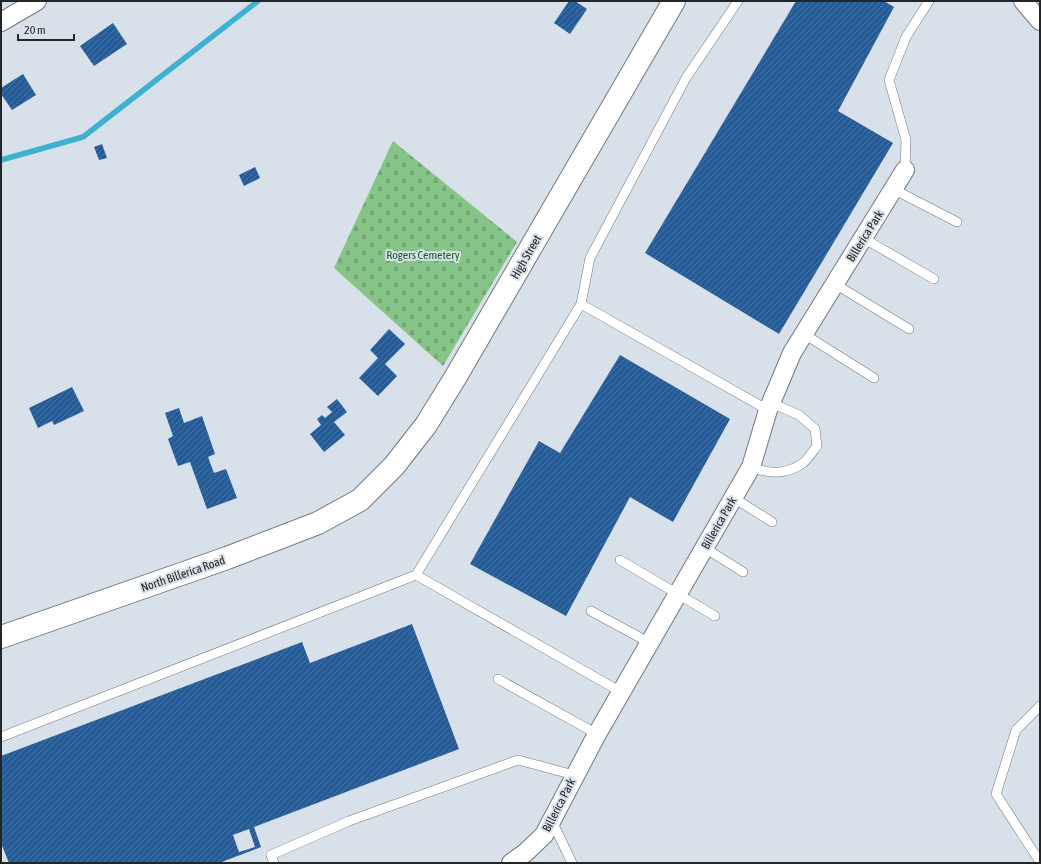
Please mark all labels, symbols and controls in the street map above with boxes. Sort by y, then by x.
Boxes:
scale bar [18,16,74,42]
text: 20 m [24,23,46,37]
street label: Billerica Park [844,207,887,264]
street label: High Street [508,232,545,282]
park label: Rogers Cemetery [386,248,460,262]
street label: Billerica Park [698,494,740,552]
street label: North Billerica Road [139,553,227,595]
street label: Billerica Park [540,775,579,834]

